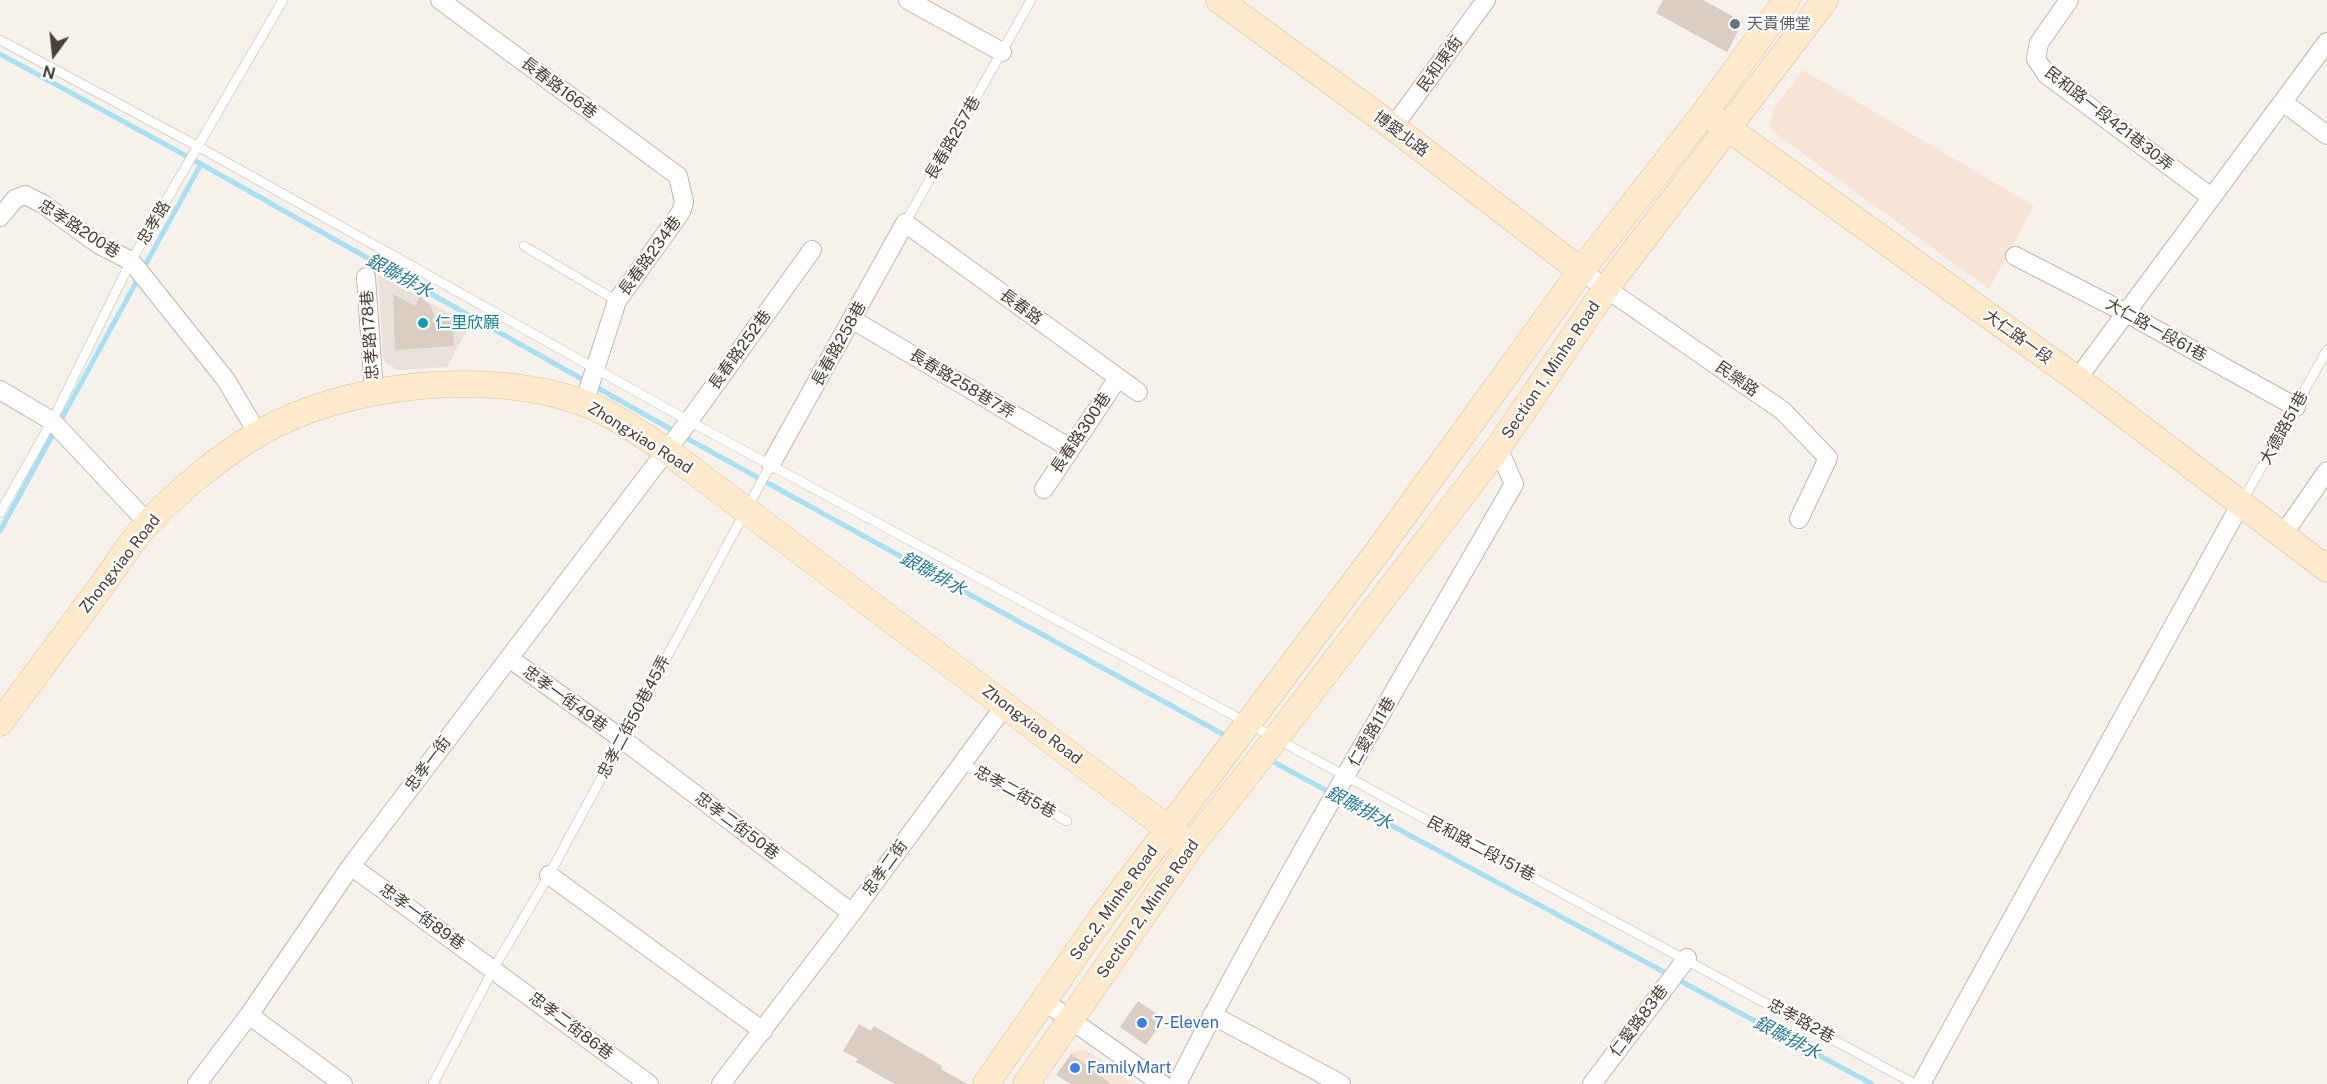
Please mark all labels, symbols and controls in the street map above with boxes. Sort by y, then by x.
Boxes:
place label: 天貴佛堂 [1747,14,1811,34]
marker: 天貴佛堂 [1728,17,1742,31]
north arrow [24,24,84,84]
street label: 民和東街 [1413,32,1467,96]
street label: 長春路166巷 [517,53,601,123]
text: N [41,61,58,83]
street label: 民和路一段421巷30弄 [2041,63,2177,175]
street label: 長春路257巷 [921,93,985,183]
street label: 博愛北路 [1370,107,1432,161]
street label: 忠孝路200巷 [35,196,123,262]
street label: 忠孝路 [133,197,175,249]
street label: 長春路234巷 [615,212,685,300]
water label: 銀聯排水 [362,249,436,303]
street label: 長春路 [996,285,1046,329]
street label: 忠孝路178巷 [357,289,383,381]
street label: 大仁路一段61巷 [2102,294,2210,366]
street label: Section 1, Minhe Road [1498,297,1604,443]
street label: 長春路258巷 [808,298,870,390]
street label: 大仁路一段 [1980,306,2056,368]
street label: 長春路252巷 [705,307,775,393]
place label: 仁里欣願 [435,313,499,333]
marker: 仁里欣願 [416,316,430,330]
street label: 長春路258巷7弄 [906,345,1018,423]
street label: 民樂路 [1712,357,1762,401]
street label: 大德路51巷 [2256,388,2312,468]
street label: 長春路300巷 [1047,389,1115,477]
street label: Zhongxiao Road [584,398,696,478]
street label: Zhongxiao Road [75,511,165,617]
water label: 銀聯排水 [896,547,970,601]
street label: 忠孝二街50巷45弄 [594,652,674,782]
street label: 忠孝一街49巷 [519,662,611,736]
street label: Zhongxiao Road [978,681,1086,769]
street label: 仁愛路11巷 [1344,694,1400,770]
street label: 忠孝一街 [401,733,455,795]
street label: 忠孝二街5巷 [971,762,1059,822]
water label: 銀聯排水 [1322,782,1396,834]
street label: 忠孝二街50巷 [691,788,783,864]
street label: 民和路二段151巷 [1424,813,1538,885]
street label: 忠孝二街 [858,836,912,900]
street label: Section 2, Minhe Road [1093,836,1203,982]
street label: Sec.2, Minhe Road [1066,842,1162,964]
street label: 忠孝一街89巷 [376,880,468,954]
street label: 仁愛路83巷 [1606,982,1672,1060]
street label: 忠孝二街86巷 [525,988,617,1064]
street label: 忠孝路2巷 [1764,995,1838,1047]
water label: 銀聯排水 [1750,1012,1824,1064]
place label: 7-Eleven [1154,1013,1219,1033]
marker: 7-Eleven [1135,1016,1149,1030]
place label: FamilyMart [1087,1058,1171,1078]
marker: FamilyMart [1068,1061,1082,1075]

